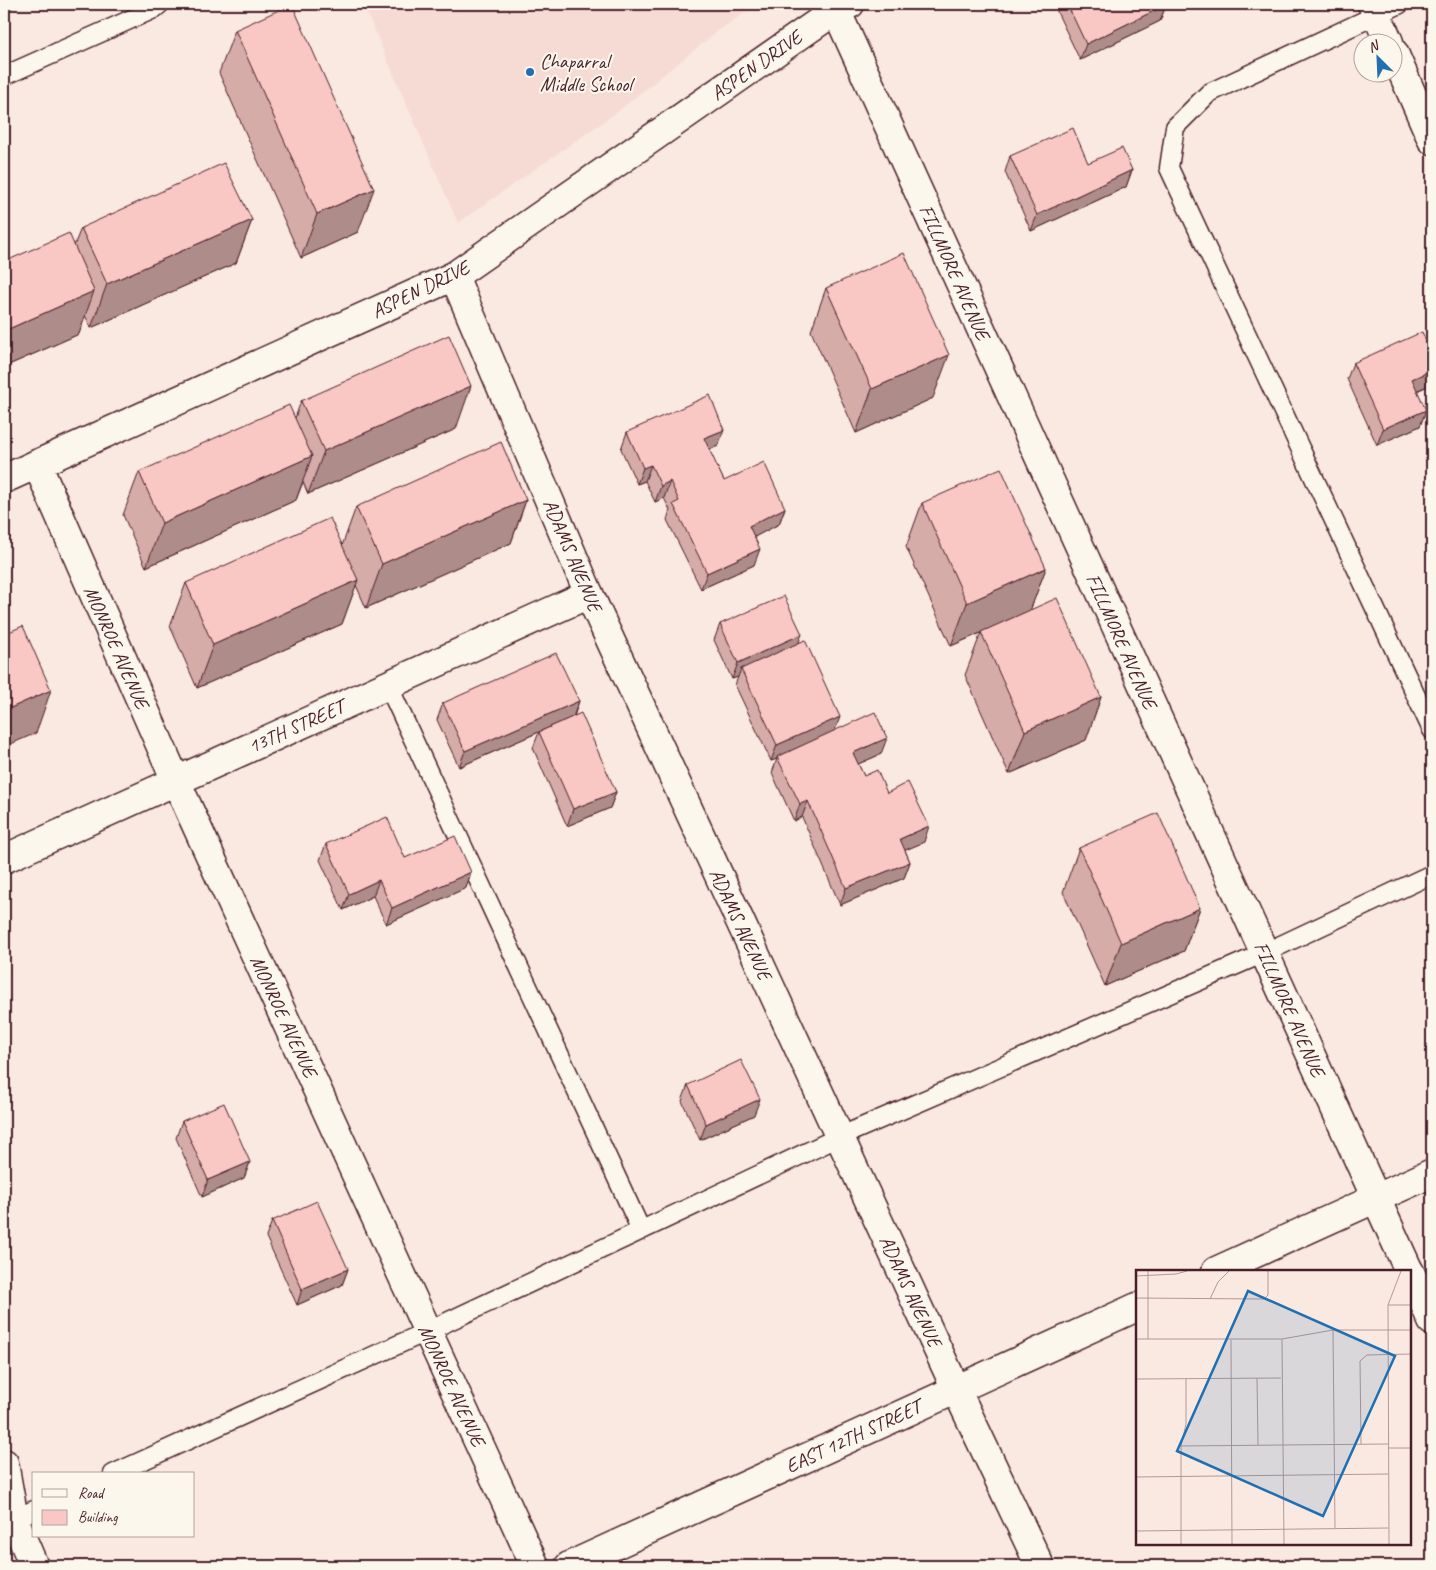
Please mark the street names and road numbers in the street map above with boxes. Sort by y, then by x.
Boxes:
street label: ASPEN DRIVE [706,24,809,106]
street label: FILLMORE AVENUE [914,201,996,346]
street label: ASPEN DRIVE [367,254,475,324]
street label: ADAMS AVENUE [538,495,609,618]
street label: FILLMORE AVENUE [1081,570,1163,715]
street label: MONROE AVENUE [78,582,156,715]
street label: 13TH STREET [244,692,352,759]
street label: ADAMS AVENUE [704,864,779,987]
street label: FILLMORE AVENUE [1249,938,1331,1083]
street label: MONROE AVENUE [244,951,324,1083]
street label: ADAMS AVENUE [874,1231,949,1354]
street label: MONROE AVENUE [412,1320,492,1452]
street label: EAST 12TH STREET [782,1392,929,1479]

